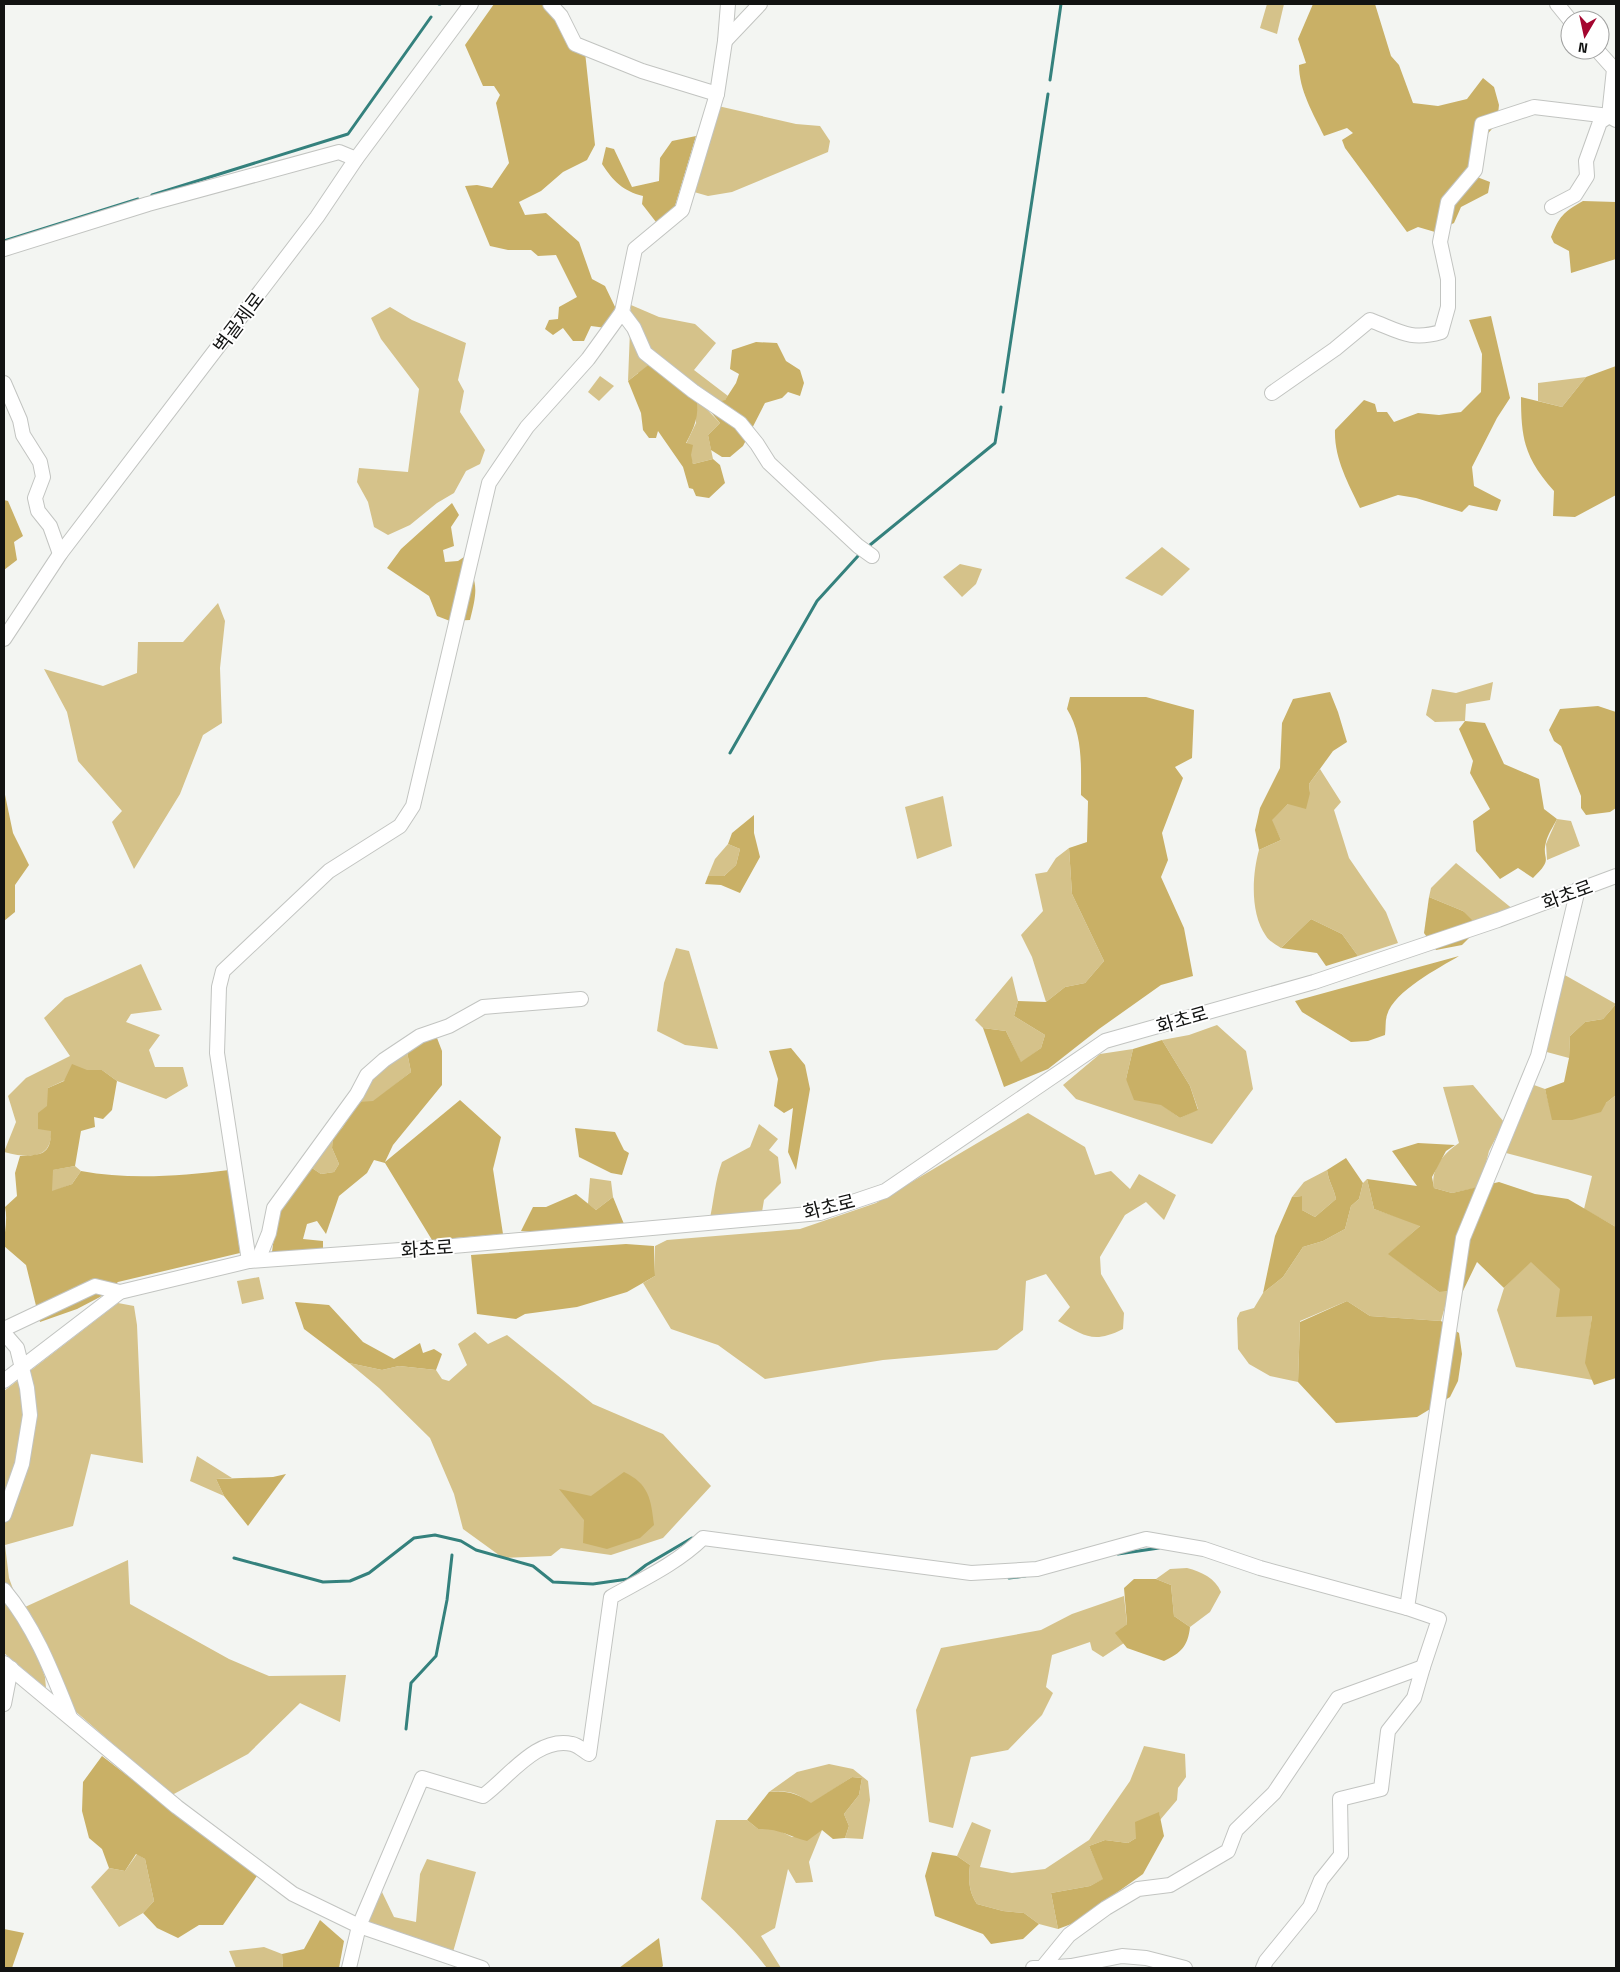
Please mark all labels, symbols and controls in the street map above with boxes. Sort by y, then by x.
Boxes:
north arrow [1560,10,1610,60]
text: N [1576,37,1589,59]
street label: 벽골제로 [205,285,271,359]
street label: 화초로 [1537,871,1597,917]
street label: 화초로 [1153,998,1211,1040]
street label: 화초로 [800,1186,858,1226]
street label: 화초로 [400,1232,454,1264]

